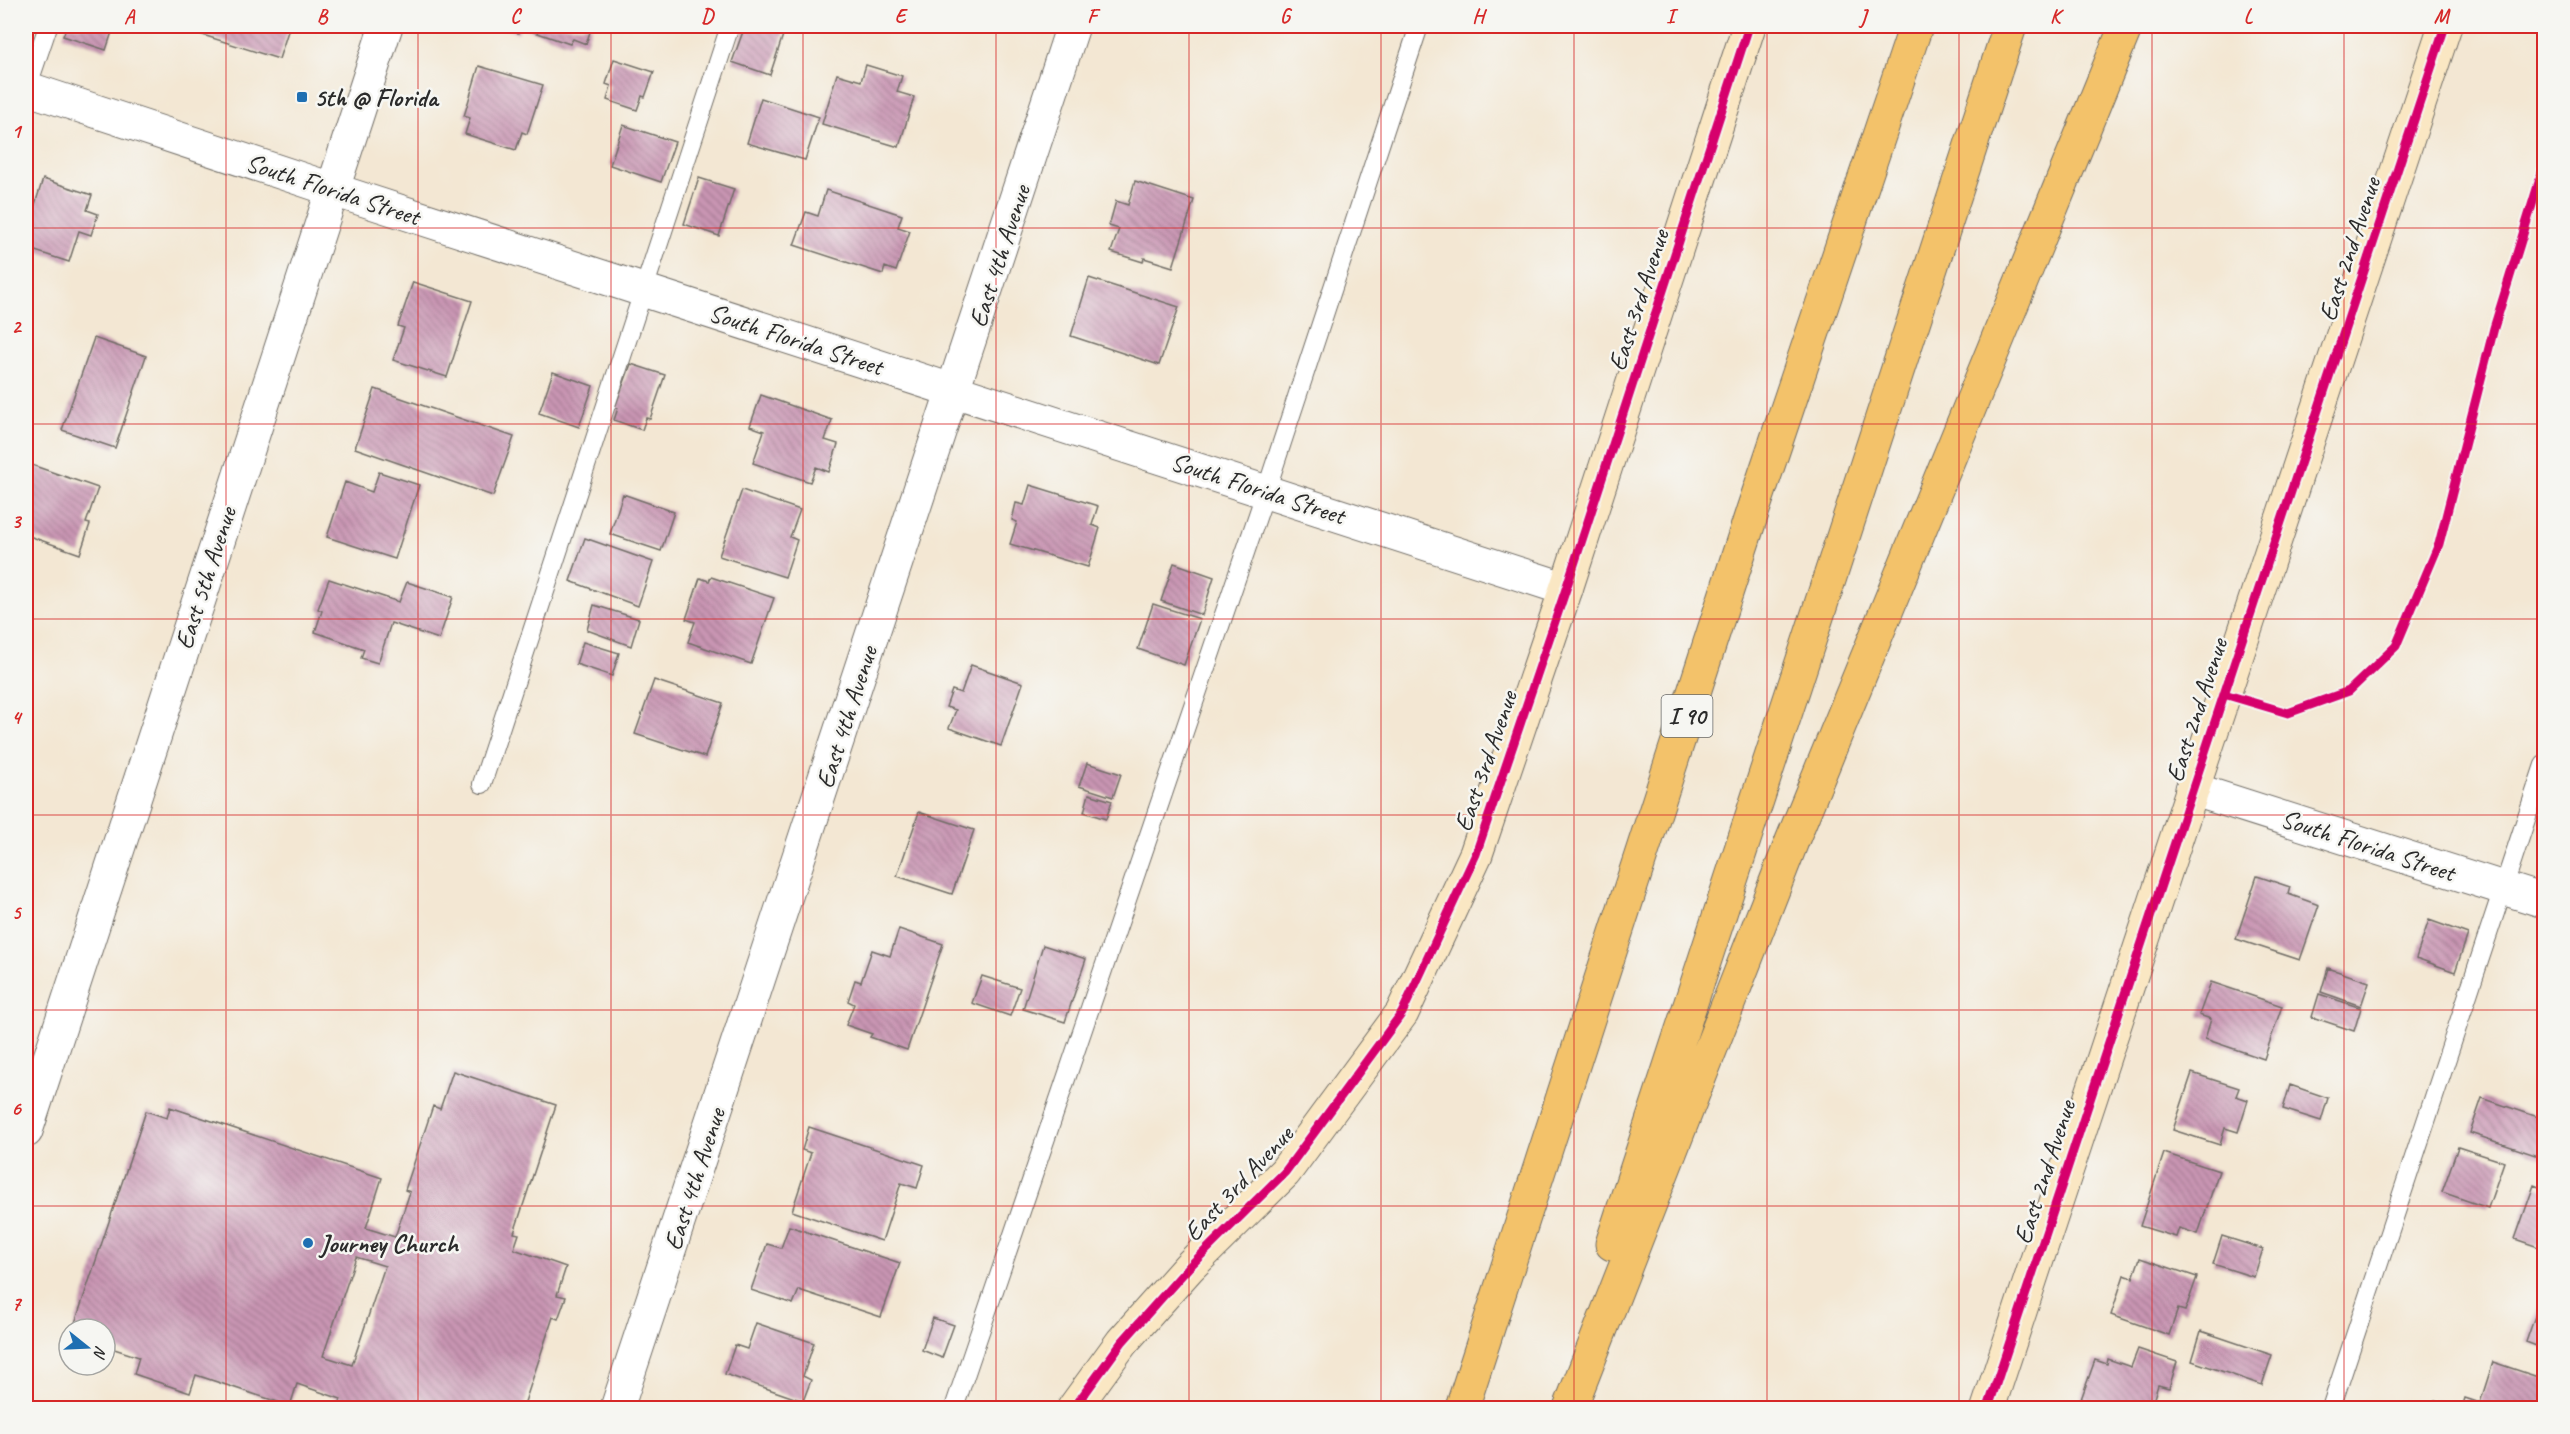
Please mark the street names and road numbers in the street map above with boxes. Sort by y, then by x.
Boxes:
street label: South Florida Street [242,146,426,234]
street label: East 2nd Avenue [2311,172,2389,325]
street label: East 4th Avenue [961,180,1038,331]
street label: East 3rd Avenue [1600,224,1677,375]
street label: South Florida Street [705,296,889,384]
street label: South Florida Street [1167,445,1351,533]
street label: East 5th Avenue [167,502,244,653]
street label: East 2nd Avenue [2158,633,2236,786]
street label: East 4th Avenue [808,641,885,792]
street label: East 3rd Avenue [1446,685,1525,836]
road number: I 90 [1662,695,1712,737]
street label: South Florida Street [2277,802,2461,890]
street label: East 2nd Avenue [2006,1095,2084,1248]
street label: East 4th Avenue [656,1103,733,1254]
street label: East 3rd Avenue [1176,1117,1301,1248]

